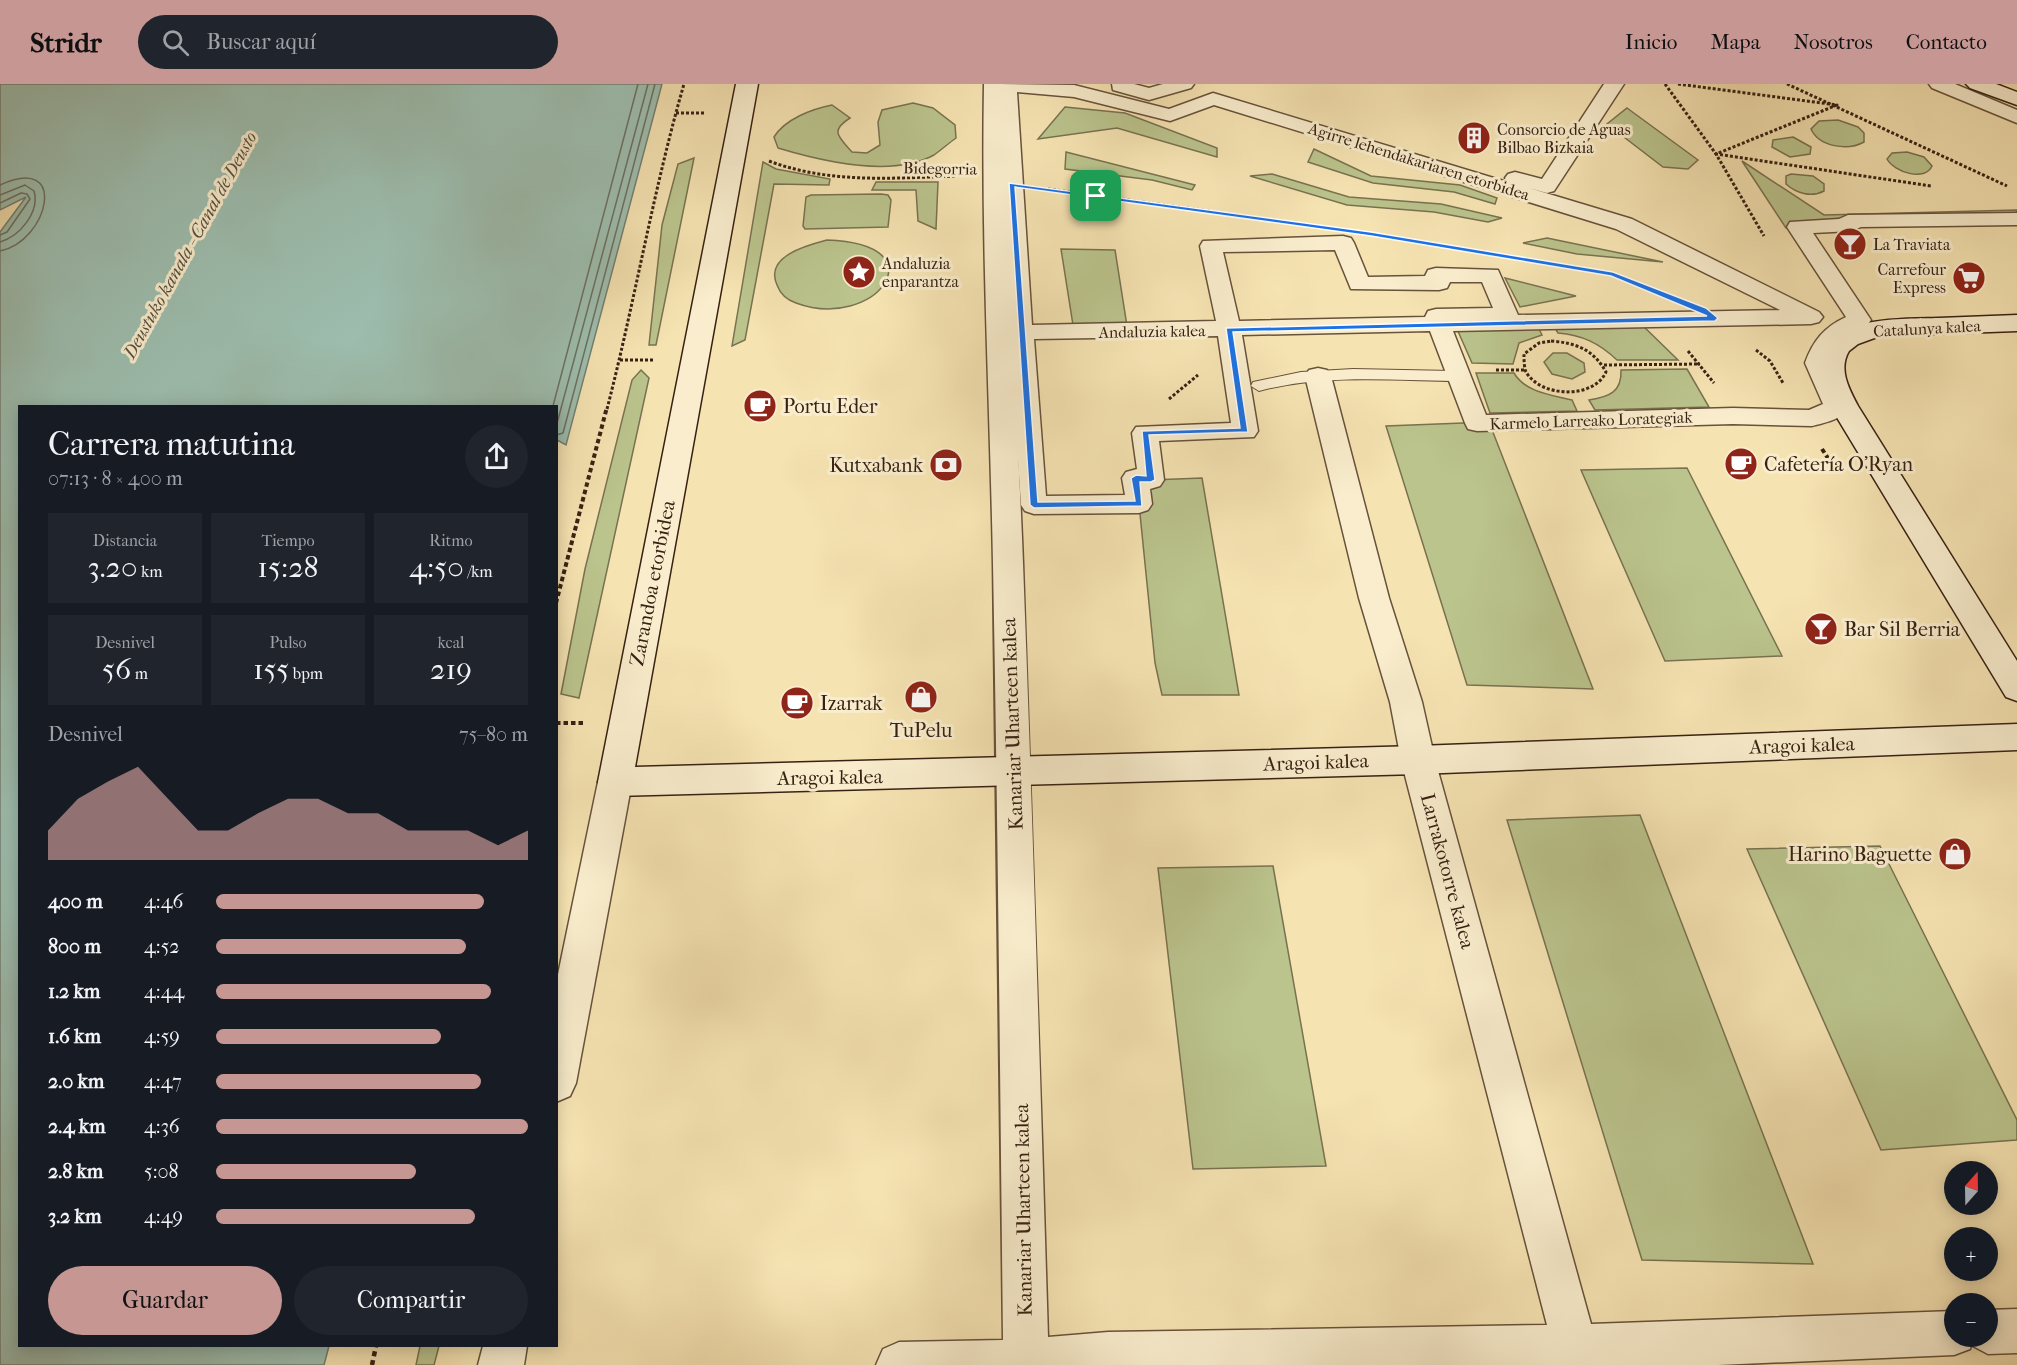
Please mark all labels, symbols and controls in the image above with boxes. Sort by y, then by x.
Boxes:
search box [138,15,558,69]
text: Stridr [30,26,102,59]
icon: search [159,26,192,59]
text: Buscar aquí [207,29,316,55]
text: Inicio [1625,30,1677,54]
text: Mapa [1710,30,1760,54]
text: Nosotros [1793,30,1873,54]
text: Contacto [1906,30,1987,54]
street label: Agirre lehendakariaren etorbidea [1305,118,1532,204]
building icon: Consorcio de Aguas Bilbao Bizkaia [1456,120,1492,156]
place label: Consorcio de Aguas Bilbao Bizkaia [1497,120,1631,157]
water label: Deustuko kanala - Canal de Deusto [119,128,262,363]
street label: Bidegorria [903,158,978,179]
pin [1070,170,1121,221]
icon: arrive [1079,179,1112,212]
bar icon: La Traviata [1832,226,1868,262]
place label: La Traviata [1873,235,1951,254]
place icon: Andaluzia enparantza [841,254,877,290]
place label: Andaluzia enparantza [881,254,959,291]
place label: Carrefour Express [1878,260,1946,297]
supermarket icon: Carrefour Express [1951,260,1987,296]
street label: Catalunya kalea [1873,316,1982,341]
street label: Andaluzia kalea [1097,321,1206,342]
cafe icon: Portu Eder [742,388,778,424]
place label: Portu Eder [783,395,878,418]
street label: Karmelo Larreako Lorategiak [1489,407,1694,434]
text: Carrera matutina [48,425,295,464]
button: share [465,425,528,488]
cafe icon: Cafetería O'Ryan [1723,446,1759,482]
bank icon: Kutxabank [928,447,964,483]
place label: Cafetería O'Ryan [1764,453,1913,476]
place label: Kutxabank [829,454,924,477]
text: 07:13 · 8 × 400 m [48,467,183,490]
street label: Zarandoa etorbidea [625,498,680,668]
text: Distancia [93,531,157,550]
text: Tiempo [261,531,315,550]
text: Ritmo [429,531,473,550]
text: 3.20 [87,550,138,585]
text: 15:28 [257,550,319,585]
text: 4:50 [409,550,464,585]
text: km [138,562,163,581]
text: /km [464,562,493,581]
bar icon: Bar Sil Berria [1803,611,1839,647]
street label: Kanariar Uharteen kalea [997,616,1028,831]
place label: Bar Sil Berria [1844,618,1961,641]
text: Desnivel [95,633,155,652]
text: Pulso [269,633,307,652]
text: kcal [438,633,464,652]
text: 56 [102,652,131,687]
text: 155 [253,652,289,687]
text: 219 [430,652,472,687]
text: m [131,664,148,683]
text: bpm [289,664,323,683]
shop icon: TuPelu [903,679,939,715]
cafe icon: Izarrak [779,685,815,721]
place label: Izarrak [820,692,883,715]
place label: TuPelu [890,719,953,742]
text: Desnivel [48,723,123,746]
text: 75–80 m [459,723,528,746]
street label: Aragoi kalea [1748,732,1856,759]
street label: Aragoi kalea [1262,749,1370,776]
street label: Aragoi kalea [776,765,884,790]
street label: Larrakotorre kalea [1416,791,1480,952]
shop icon: Harino Baguette [1937,836,1973,872]
place label: Harino Baguette [1788,843,1932,866]
text: 400 m [48,890,103,913]
text: 4:46 [144,890,183,913]
text: 800 m [48,935,101,958]
text: 4:52 [144,935,180,958]
text: 1.2 km [48,980,101,1003]
text: 4:44 [144,980,184,1003]
text: 1.6 km [48,1025,101,1048]
text: 4:59 [144,1025,180,1048]
text: 2.0 km [48,1070,104,1093]
text: 4:47 [144,1070,182,1093]
street label: Kanariar Uharteen kalea [1010,1103,1037,1317]
text: 2.4 km [48,1115,106,1138]
text: 4:36 [144,1115,180,1138]
text: 2.8 km [48,1160,103,1183]
text: 5:08 [144,1160,179,1183]
north arrow [1944,1161,1998,1215]
map controls [1944,1161,1998,1347]
text: 3.2 km [48,1205,102,1228]
text: 4:49 [144,1205,183,1228]
button: + [1944,1227,1998,1281]
button: Guardar [48,1266,282,1335]
button: Compartir [294,1266,528,1335]
button: − [1944,1293,1998,1347]

